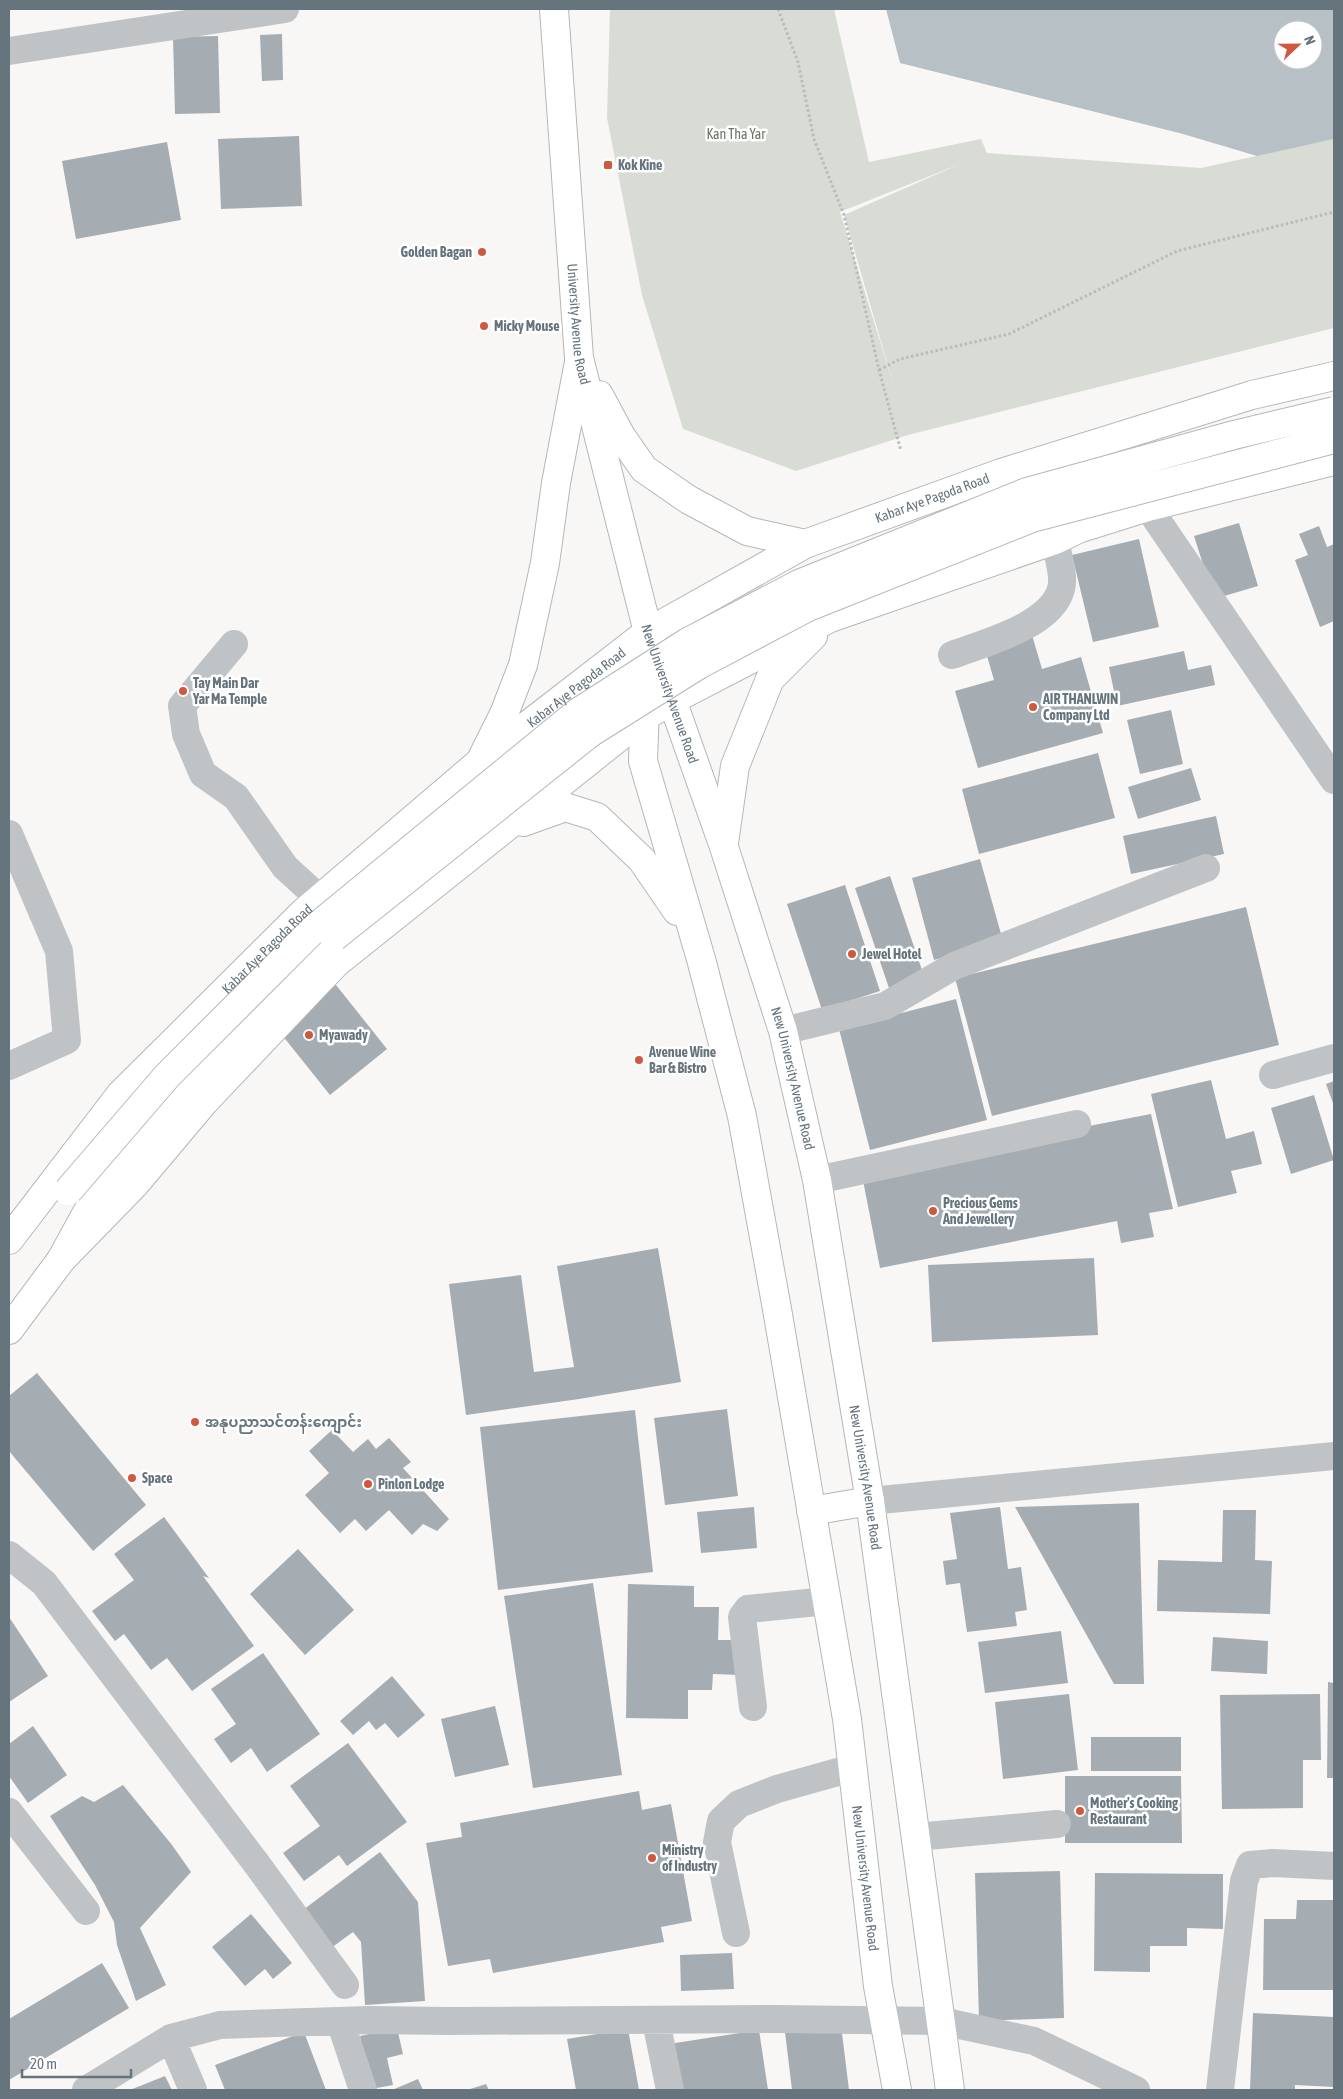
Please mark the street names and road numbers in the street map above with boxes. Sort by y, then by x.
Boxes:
street label: University Avenue Road [564,263,593,386]
street label: Kabar Aye Pagoda Road [873,470,991,526]
street label: New University Avenue Road [638,623,702,766]
street label: Kabar Aye Pagoda Road [524,644,629,731]
street label: Kabar Aye Pagoda Road [219,901,315,997]
street label: New University Avenue Road [768,1005,818,1151]
street label: New University Avenue Road [846,1404,885,1551]
street label: New University Avenue Road [849,1804,882,1952]

